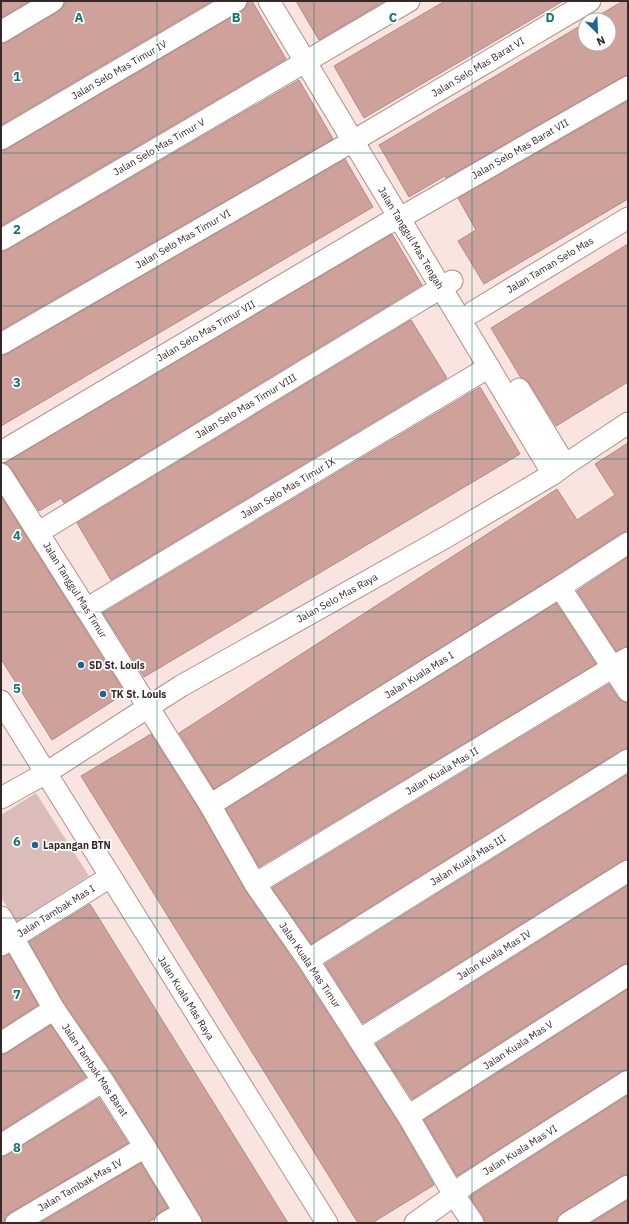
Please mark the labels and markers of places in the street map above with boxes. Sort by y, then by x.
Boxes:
place label: SD St. Louis [89,659,145,672]
marker: SD St. Louis [76,660,86,670]
place label: TK St. Louis [111,688,166,701]
marker: TK St. Louis [98,689,108,699]
place label: Lapangan BTN [43,839,111,852]
marker: Lapangan BTN [30,840,40,850]

